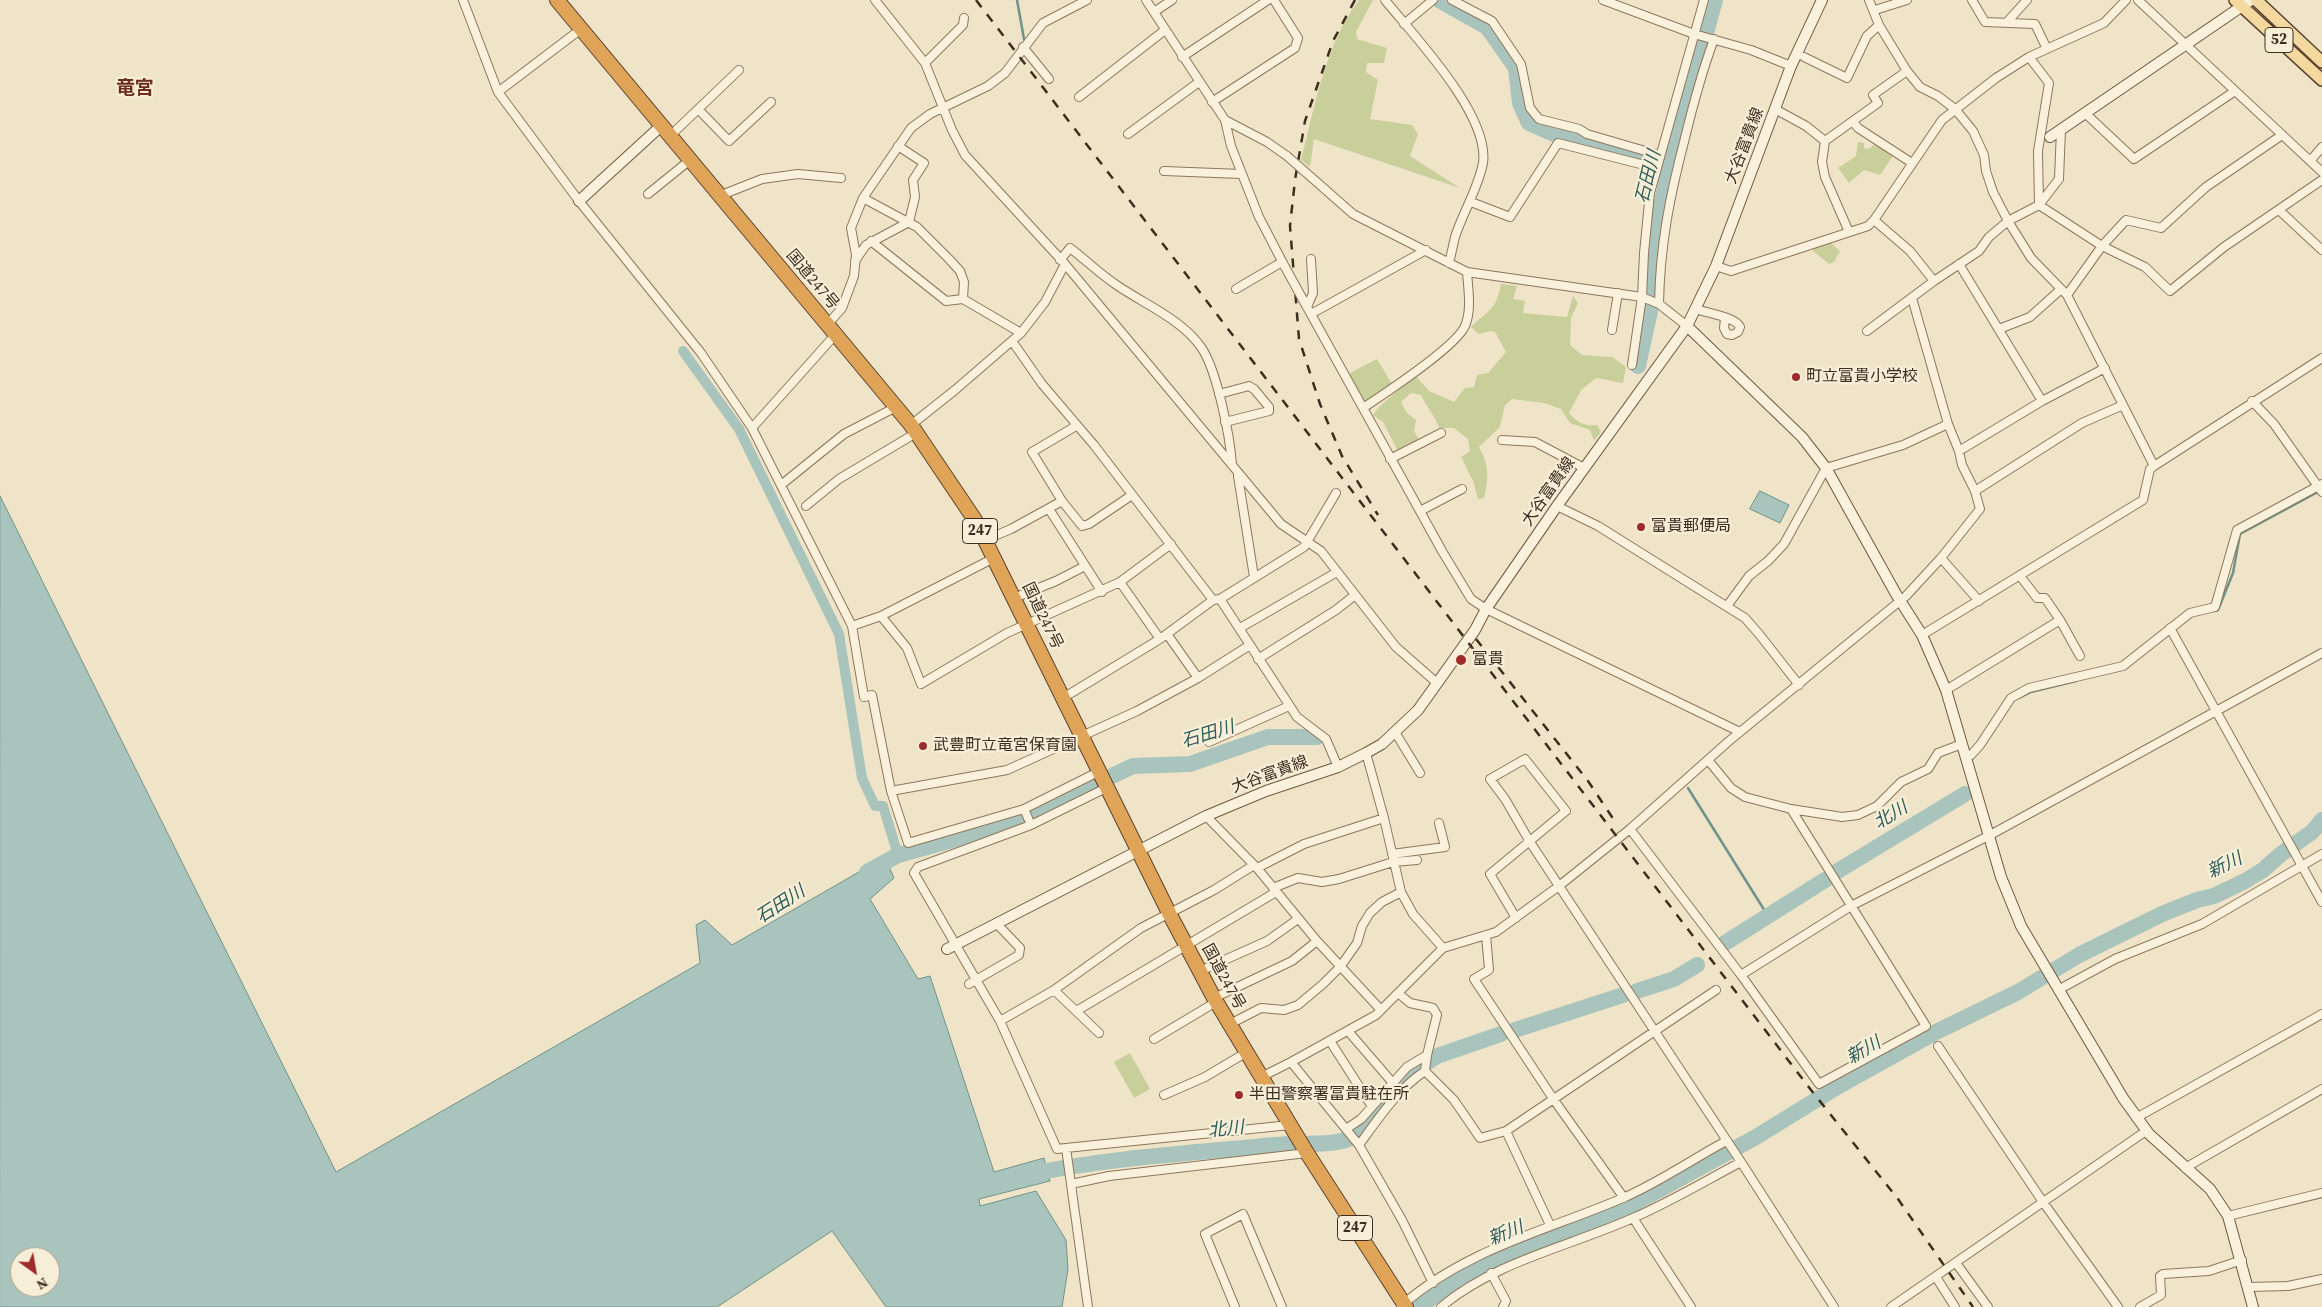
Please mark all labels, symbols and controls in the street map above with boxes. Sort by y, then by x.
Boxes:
road number: 52 [2265,28,2293,52]
district label: 竜宮 [116,78,154,100]
street label: 大谷富貴線 [1722,105,1768,187]
water label: 石田川 [1632,148,1666,206]
street label: 国道247号 [782,246,842,314]
place label: 町立富貴小学校 [1806,367,1918,387]
marker: 町立富貴小学校 [1790,371,1802,383]
street label: 大谷富貴線 [1518,454,1580,530]
place label: 富貴郵便局 [1651,517,1731,537]
road number: 247 [962,518,998,544]
marker: 富貴郵便局 [1635,521,1647,533]
street label: 国道247号 [1018,579,1066,653]
place label: 富貴 [1472,650,1504,670]
marker: 富貴 [1454,653,1468,667]
water label: 石田川 [1179,717,1237,753]
place label: 武豊町立竜宮保育園 [933,736,1077,756]
marker: 武豊町立竜宮保育園 [917,740,929,752]
street label: 大谷富貴線 [1229,752,1311,798]
water label: 北川 [1870,797,1912,835]
water label: 新川 [2204,848,2246,884]
water label: 石田川 [752,881,810,929]
street label: 国道247号 [1197,941,1249,1013]
water label: 新川 [1843,1033,1885,1069]
place label: 半田警察署冨貴駐在所 [1249,1085,1409,1105]
marker: 半田警察署冨貴駐在所 [1233,1089,1245,1101]
water label: 北川 [1207,1117,1245,1143]
road number: 247 [1338,1216,1372,1240]
water label: 新川 [1485,1217,1527,1251]
north arrow [10,1247,60,1297]
text: N [33,1273,52,1295]

